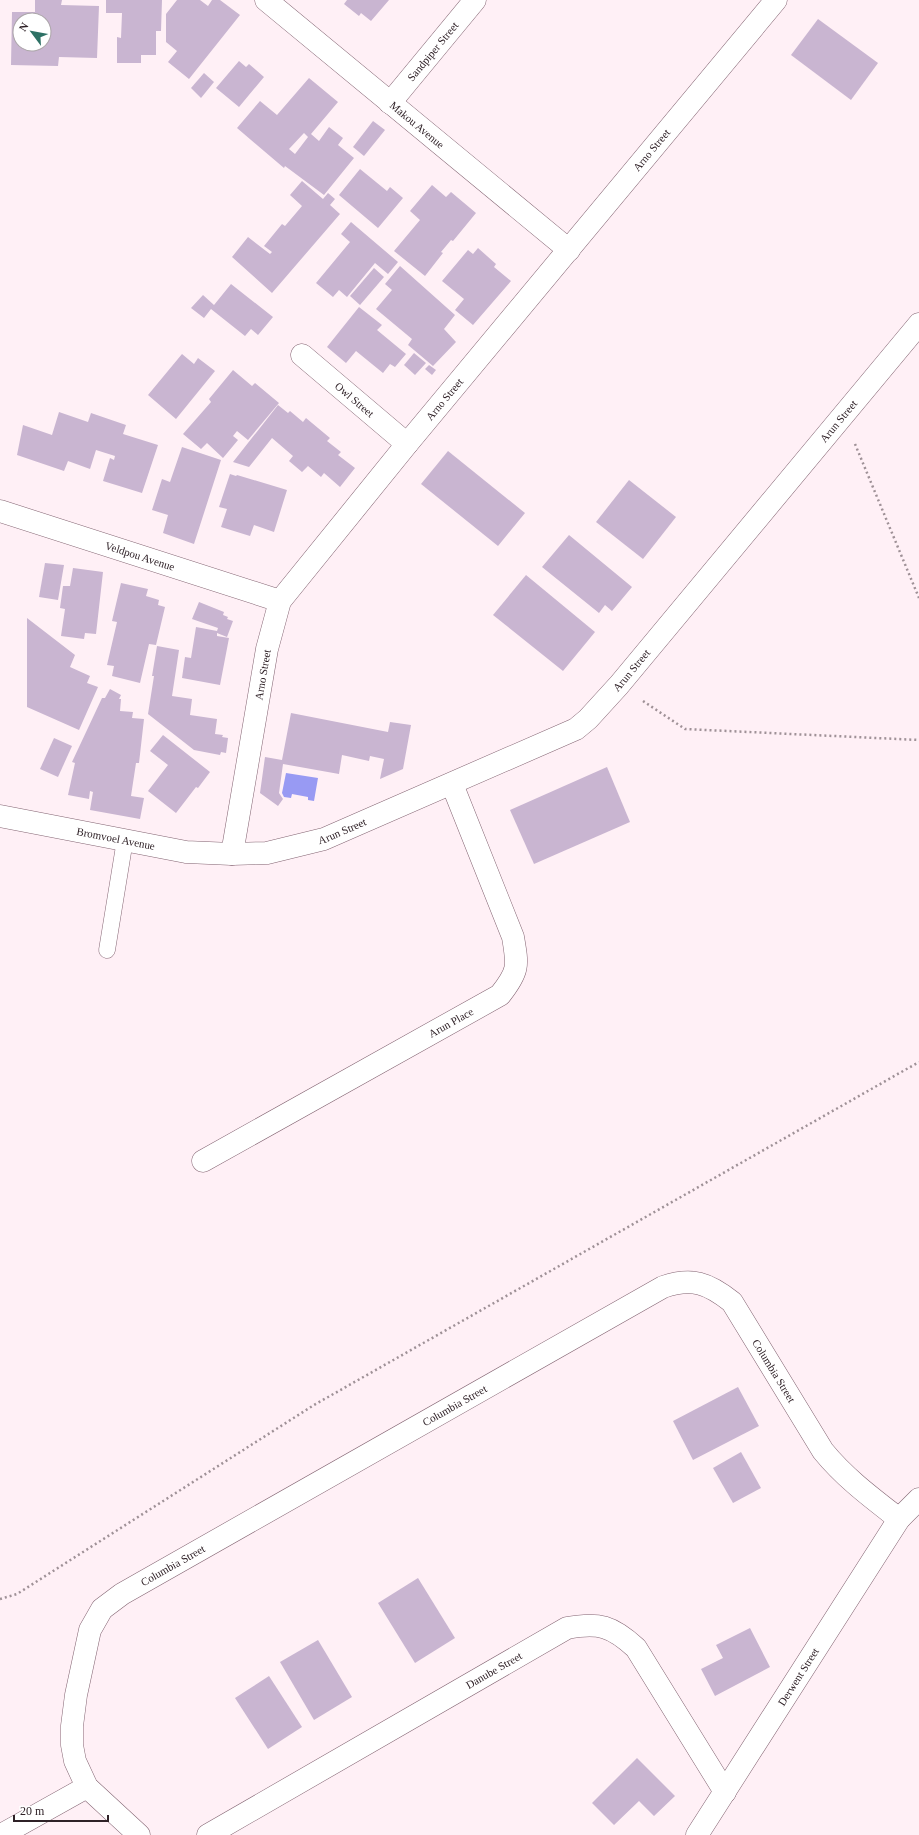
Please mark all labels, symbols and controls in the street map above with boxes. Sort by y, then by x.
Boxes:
north arrow [12,12,52,52]
street label: Sandpiper Street [405,19,461,83]
text: N [16,20,31,33]
street label: Makou Avenue [388,99,447,151]
street label: Arno Street [630,126,672,173]
street label: Arno Street [423,376,465,423]
street label: Owl Street [333,380,377,420]
street label: Arun Street [817,398,859,445]
street label: Veldpou Avenue [104,539,176,573]
street label: Arun Street [610,647,652,694]
street label: Arno Street [252,648,273,701]
street label: Arun Street [317,815,368,846]
street label: Bromvoel Avenue [76,825,156,852]
street label: Arun Place [426,1005,475,1040]
street label: Columbia Street [750,1337,798,1405]
street label: Columbia Street [420,1382,489,1428]
street label: Columbia Street [139,1542,207,1588]
street label: Derwent Street [775,1645,821,1708]
street label: Danube Street [464,1649,524,1691]
scale bar [14,1797,108,1823]
text: 20 m [20,1804,45,1818]

